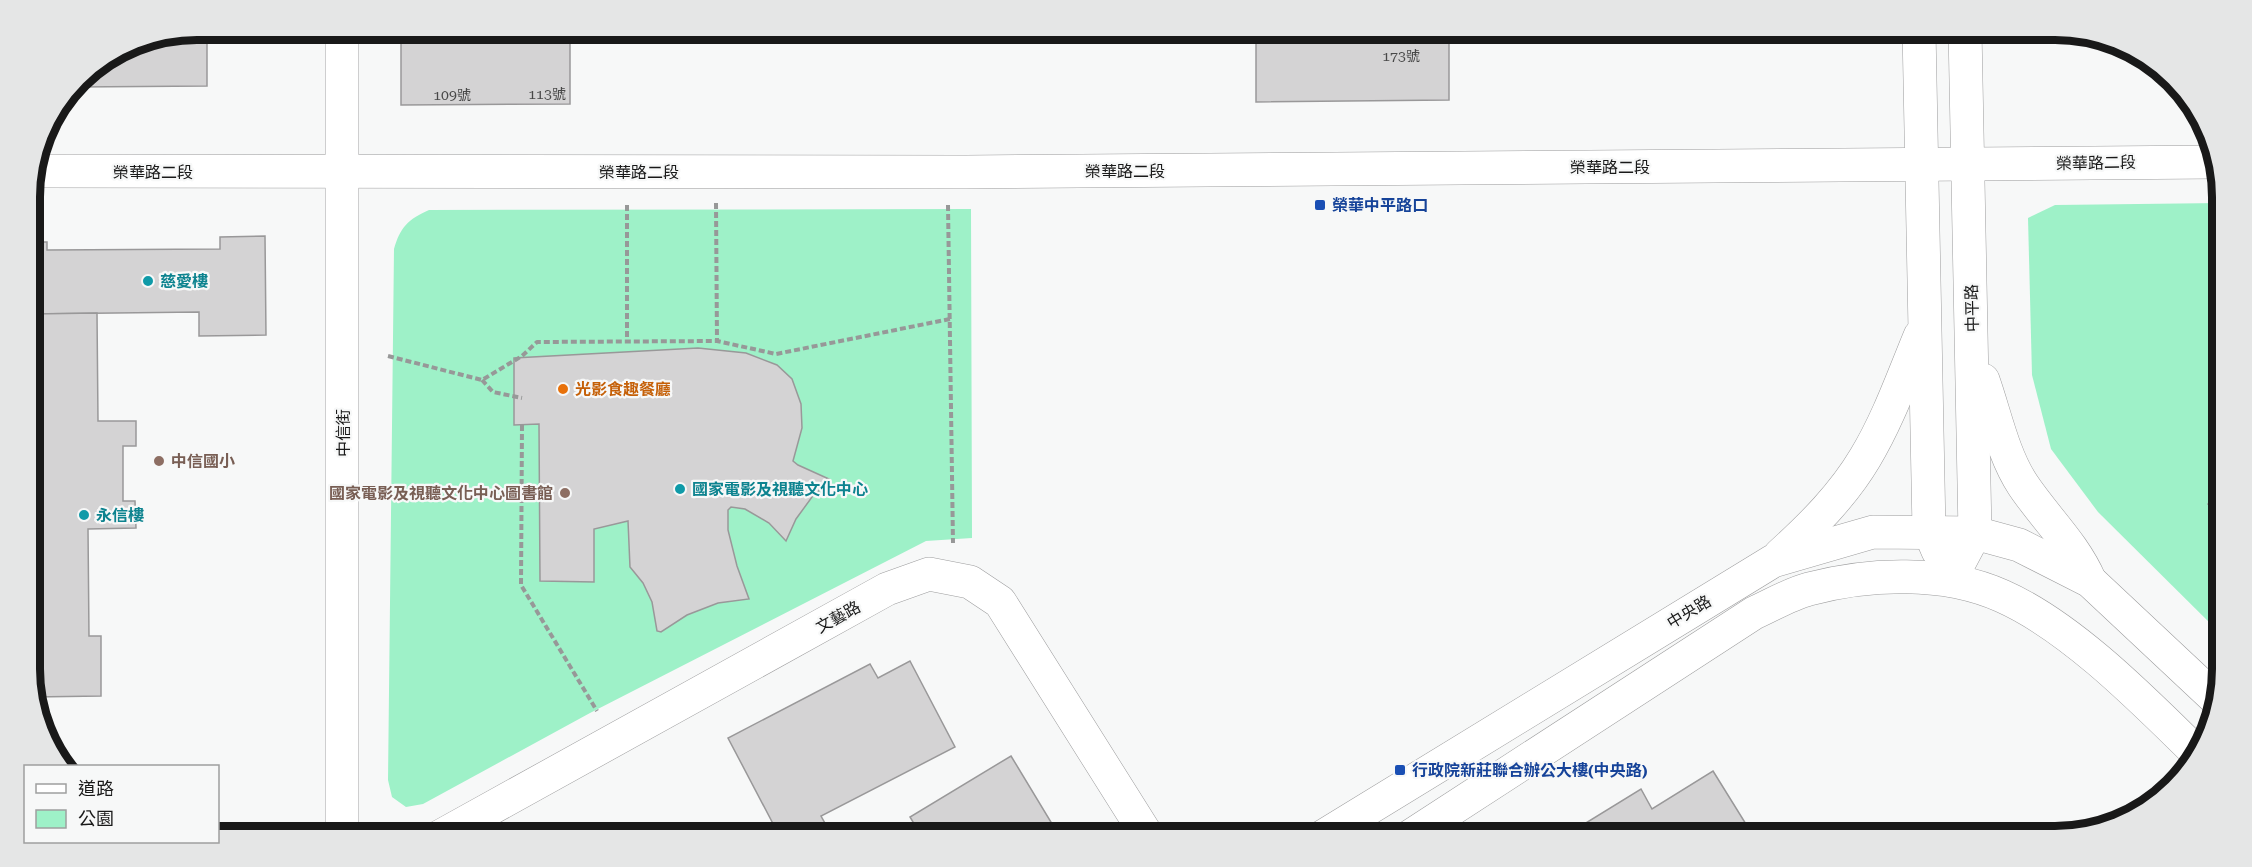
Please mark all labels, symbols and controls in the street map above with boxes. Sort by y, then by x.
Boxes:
house number: 173號 [1382,48,1420,64]
house number: 113號 [528,86,566,102]
house number: 109號 [433,87,471,103]
street label: 榮華路二段 [2056,153,2136,173]
street label: 榮華路二段 [1570,158,1650,177]
street label: 榮華路二段 [1085,162,1165,181]
street label: 榮華路二段 [113,163,193,182]
street label: 榮華路二段 [599,163,679,182]
place label: 榮華中平路口 [1332,196,1428,215]
marker: 榮華中平路口 [1313,198,1327,212]
place label: 慈愛樓 [160,272,208,291]
marker: 慈愛樓 [141,274,155,288]
street label: 中平路 [1962,284,1982,332]
place label: 光影食趣餐廳 [575,380,671,399]
marker: 光影食趣餐廳 [556,382,570,396]
street label: 中信街 [334,409,353,457]
place label: 中信國小 [171,452,235,471]
marker: 中信國小 [152,454,166,468]
place label: 國家電影及視聽文化中心 [692,480,868,499]
marker: 國家電影及視聽文化中心 [673,482,687,496]
place label: 國家電影及視聽文化中心圖書館 [329,484,553,503]
marker: 國家電影及視聽文化中心圖書館 [558,486,572,500]
place label: 永信樓 [96,506,144,525]
marker: 永信樓 [77,508,91,522]
street label: 中央路 [1664,591,1714,633]
street label: 文藝路 [812,597,864,637]
place label: 行政院新莊聯合辦公大樓(中央路) [1412,761,1648,780]
marker: 行政院新莊聯合辦公大樓(中央路) [1393,763,1407,777]
legend [24,765,219,843]
text: 道路 [78,778,114,799]
text: 公園 [78,808,114,829]

